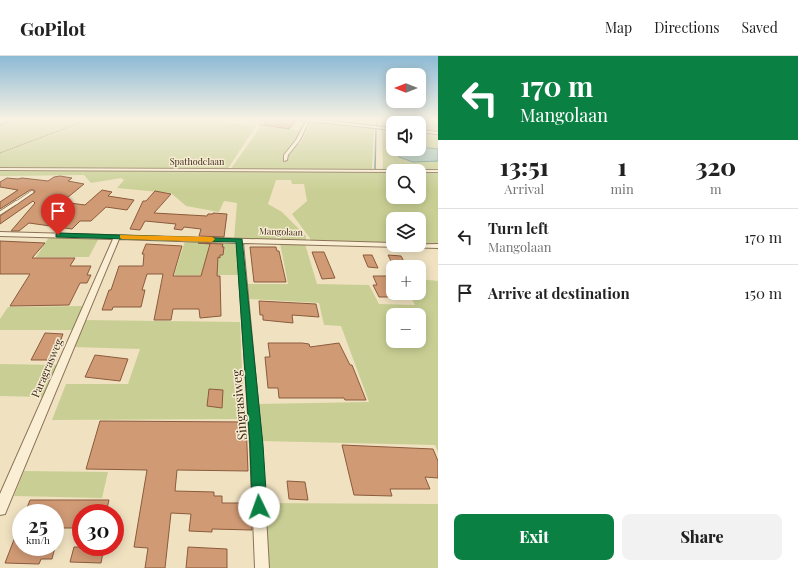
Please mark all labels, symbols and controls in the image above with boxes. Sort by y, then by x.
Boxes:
text: GoPilot [20,15,86,41]
text: Map [605,18,632,37]
text: Directions [654,18,720,37]
text: Saved [742,18,778,37]
text: 170 m [520,67,593,104]
north arrow [386,68,426,108]
map controls [386,68,426,348]
icon: left [454,72,506,124]
text: Mangolaan [520,103,608,127]
button: sound [386,116,426,156]
text: 13:51 [500,150,549,182]
text: 1 [617,150,627,182]
text: 320 [695,150,736,182]
street label: Spathodelaan [170,155,225,167]
button: search [386,164,426,204]
text: Arrival [504,180,544,197]
text: min [611,180,634,197]
text: m [710,180,722,197]
pin [41,194,75,235]
icon: arrive [47,200,69,222]
button: layers [386,212,426,252]
text: Turn left [488,218,549,238]
street label: Mangolaan [259,224,304,238]
icon: left [454,226,476,248]
text: 170 m [744,227,782,247]
text: Mangolaan [488,238,552,255]
button: + [386,260,426,300]
icon: arrive [454,282,476,304]
text: Arrive at destination [488,283,630,303]
text: 150 m [744,283,782,303]
button: − [386,308,426,348]
street label: Paragrasweg [27,336,66,400]
street label: Singrasiweg [227,369,250,441]
position arrow [238,486,280,528]
speed limit sign: 30 [72,504,124,556]
text: 25 [28,511,48,538]
button: Exit [454,514,614,560]
button: Share [622,514,782,560]
text: km/h [26,533,50,547]

